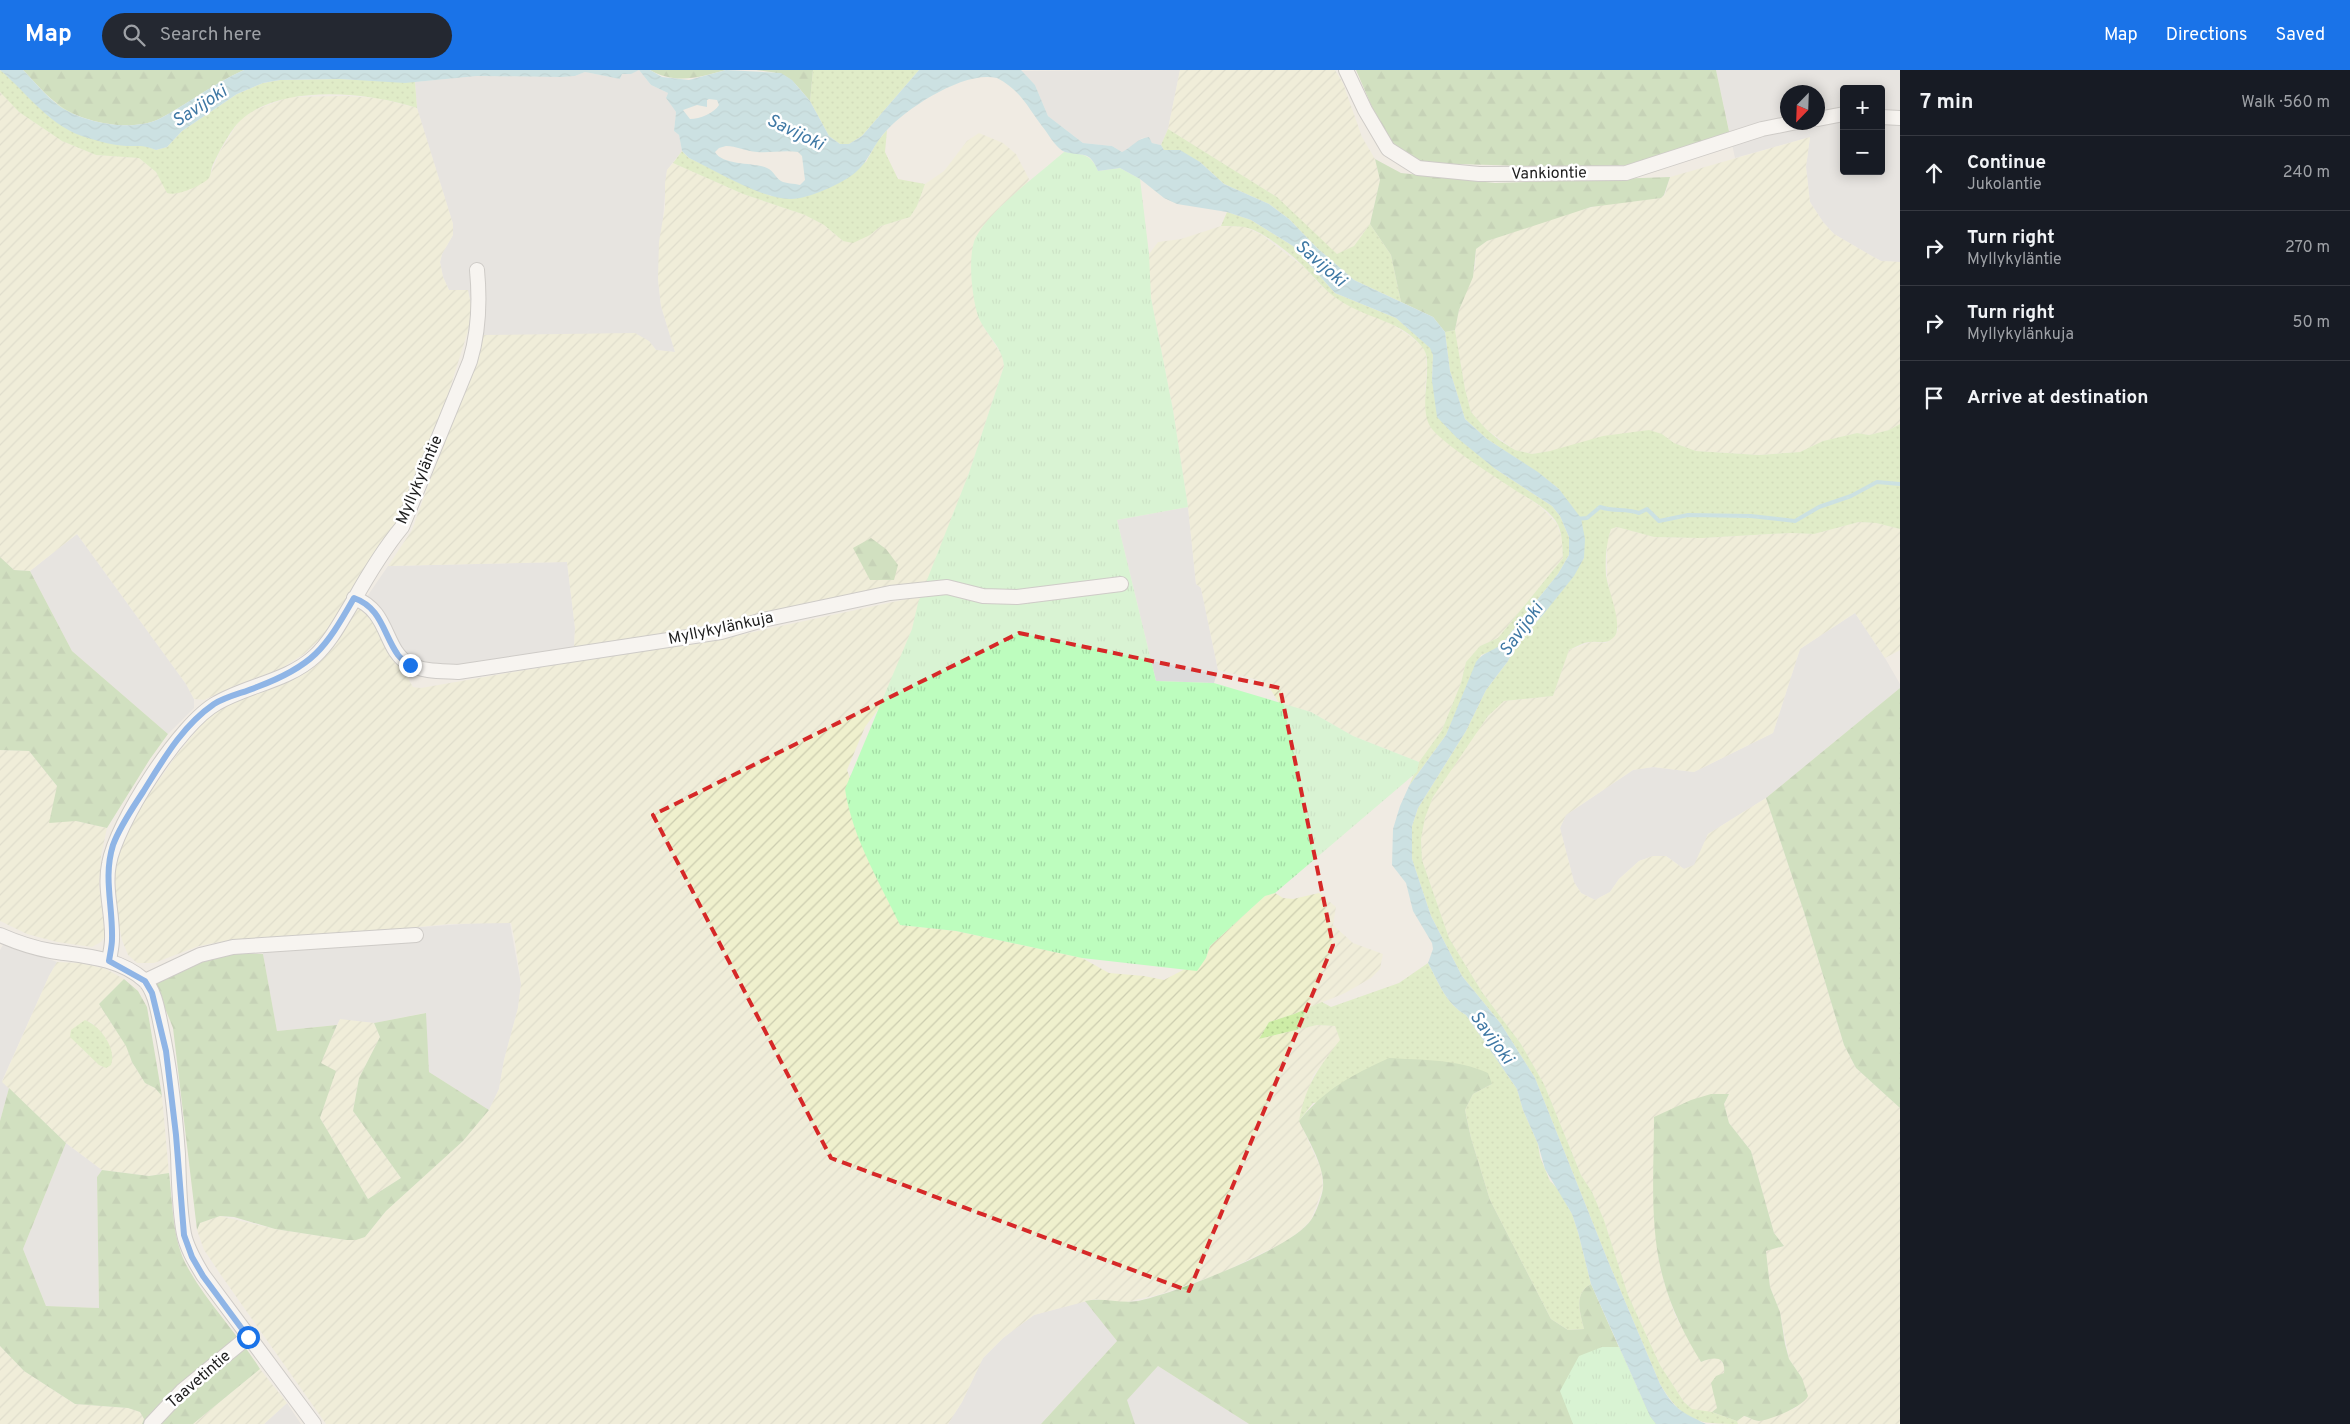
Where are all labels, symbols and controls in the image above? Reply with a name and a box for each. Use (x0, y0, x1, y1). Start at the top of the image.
search box (102, 13, 452, 58)
text: Map (25, 20, 72, 50)
icon: search (120, 21, 148, 49)
text: Search here (160, 23, 261, 47)
text: Map (2104, 24, 2138, 47)
text: Directions (2166, 24, 2248, 47)
text: Saved (2276, 24, 2325, 47)
water label: Savijoki (168, 80, 233, 133)
north arrow (1780, 85, 1825, 130)
map controls (1840, 85, 1885, 175)
button: + (1840, 85, 1885, 130)
text: 7 min (1920, 89, 1973, 116)
text: Walk · 560 m (2241, 93, 2330, 113)
water label: Savijoki (763, 109, 829, 157)
button: − (1840, 130, 1885, 175)
text: Continue (1967, 151, 2046, 175)
icon: ahead (1920, 159, 1948, 187)
street label: Vankiontie (1511, 163, 1587, 185)
text: 240 m (2283, 163, 2330, 183)
text: Jukolantie (1967, 175, 2042, 195)
text: Turn right (1967, 226, 2055, 250)
icon: right (1920, 234, 1948, 262)
water label: Savijoki (1290, 235, 1352, 294)
text: 270 m (2285, 238, 2330, 258)
text: Myllykyläntie (1967, 250, 2062, 270)
text: Turn right (1967, 301, 2055, 325)
icon: right (1920, 309, 1948, 337)
text: 50 m (2293, 313, 2330, 333)
text: Myllykylänkuja (1967, 325, 2074, 345)
icon: arrive (1920, 384, 1948, 412)
text: Arrive at destination (1967, 386, 2148, 410)
street label: Myllykyläntie (392, 433, 448, 527)
water label: Savijoki (1495, 597, 1550, 661)
street label: Myllykylänkuja (667, 608, 775, 650)
route end (399, 654, 422, 677)
water label: Savijoki (1464, 1007, 1519, 1071)
route start (237, 1326, 260, 1349)
street label: Taavetintie (163, 1347, 235, 1413)

